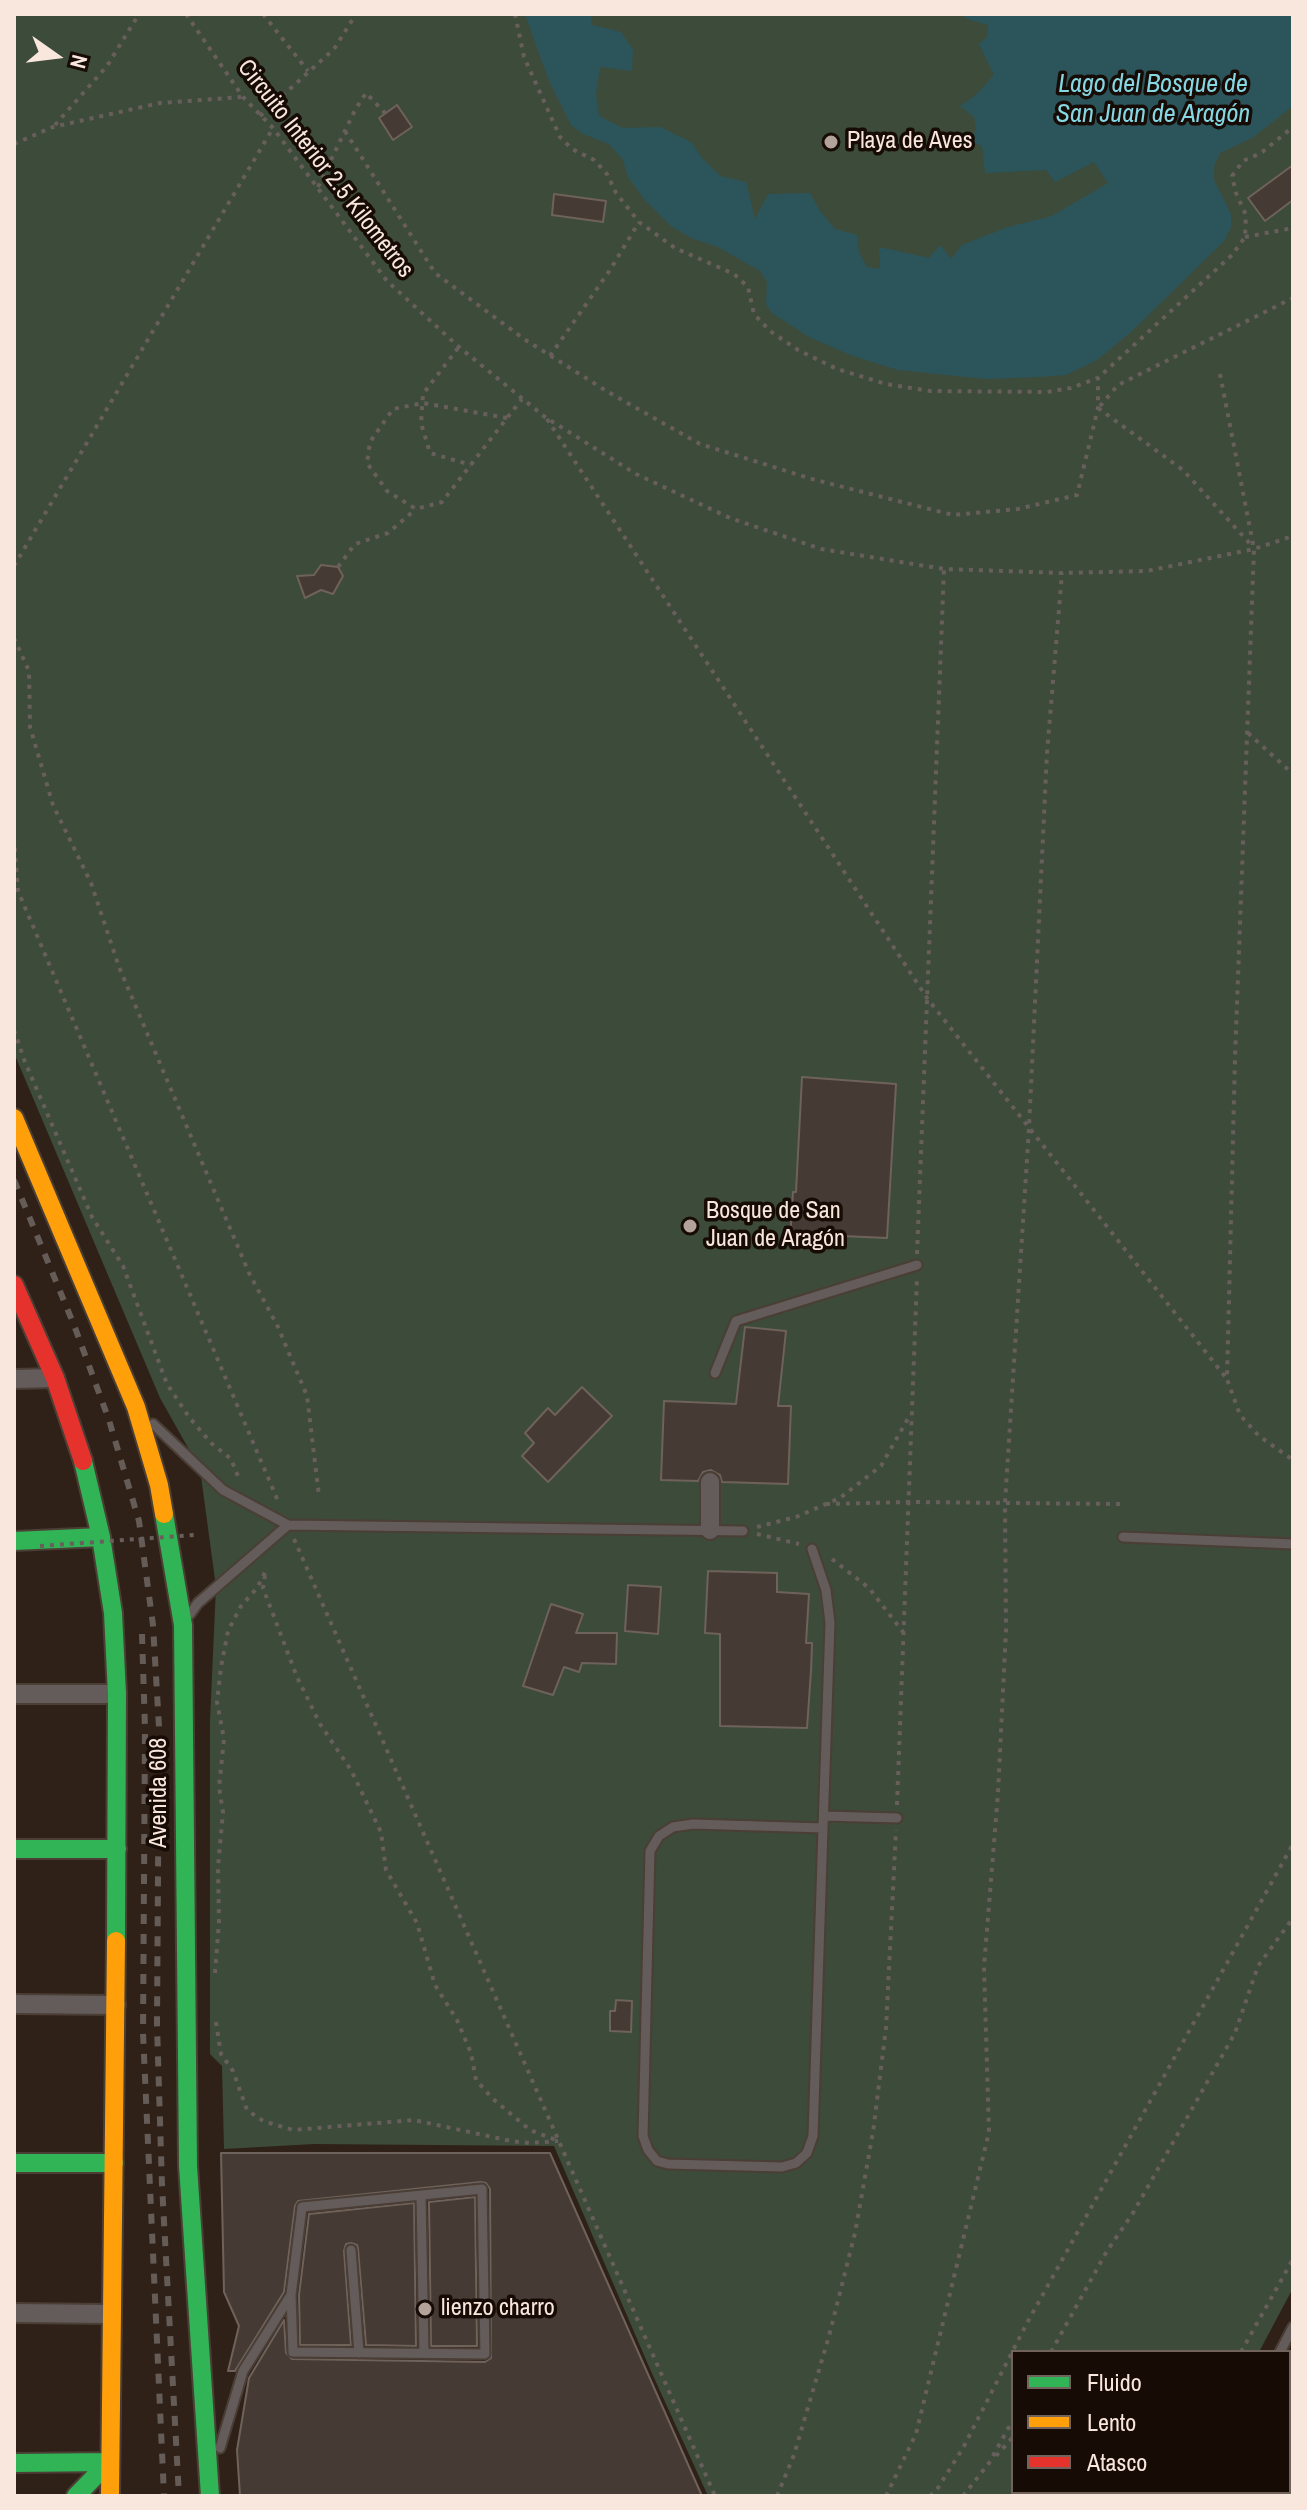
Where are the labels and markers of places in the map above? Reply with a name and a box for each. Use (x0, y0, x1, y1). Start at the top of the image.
place label: Playa de Aves (847, 128, 972, 156)
marker: Playa de Aves (822, 133, 840, 151)
place label: Bosque de San Juan de Aragón (706, 1198, 845, 1254)
marker: Bosque de San Juan de Aragón (681, 1217, 699, 1235)
place label: lienzo charro (441, 2295, 555, 2323)
marker: lienzo charro (416, 2300, 434, 2318)

